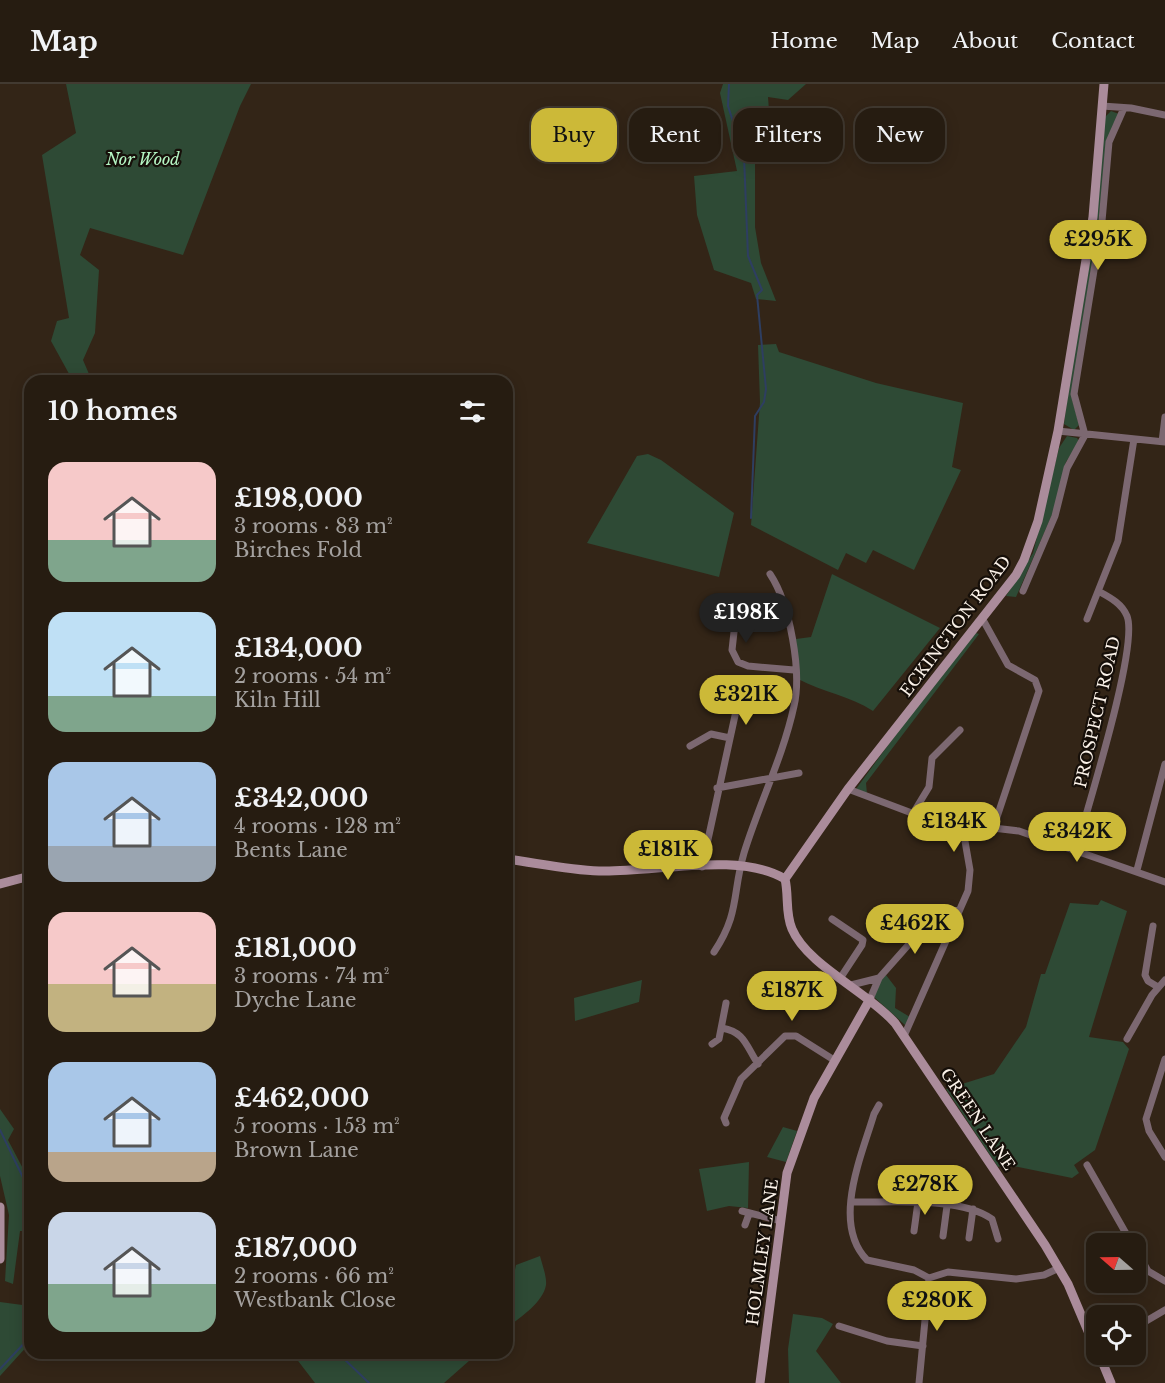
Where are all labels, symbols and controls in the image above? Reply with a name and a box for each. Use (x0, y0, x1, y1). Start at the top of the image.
text: Map (30, 24, 98, 59)
text: Home (771, 28, 838, 54)
text: Map (871, 28, 919, 54)
text: About (952, 28, 1018, 54)
text: Contact (1051, 28, 1135, 54)
chip: Buy (531, 108, 617, 162)
chip: Rent (629, 108, 721, 162)
chip: Filters (733, 108, 843, 162)
chip: New (855, 108, 945, 162)
park label: Nor Wood (105, 149, 180, 169)
pin: £295K (1056, 220, 1140, 271)
text: £295K (1064, 227, 1133, 251)
text: 10 homes (48, 395, 178, 427)
icon: filters (456, 395, 489, 428)
text: £198,000 (234, 482, 363, 514)
icon: home (96, 486, 168, 558)
text: 3 rooms · 83 m² (234, 514, 393, 538)
text: Birches Fold (234, 538, 362, 562)
street label: ECKINGTON ROAD (895, 551, 1015, 701)
pin: £198K (704, 593, 788, 644)
text: £198K (713, 600, 779, 624)
text: £134,000 (234, 632, 363, 664)
street label: PROSPECT ROAD (1070, 634, 1124, 790)
icon: home (96, 636, 168, 708)
text: 2 rooms · 54 m² (234, 664, 391, 688)
pin: £321K (704, 675, 788, 726)
text: £321K (713, 682, 779, 706)
text: Kiln Hill (234, 688, 321, 712)
text: £342,000 (234, 782, 368, 814)
icon: home (96, 786, 168, 858)
pin: £134K (912, 802, 996, 853)
text: £134K (921, 809, 987, 833)
pin: £342K (1035, 812, 1119, 863)
text: 4 rooms · 128 m² (234, 814, 401, 838)
text: £342K (1042, 819, 1112, 843)
pin: £181K (626, 830, 710, 881)
text: £181K (638, 837, 698, 861)
text: Bents Lane (234, 838, 348, 862)
pin: £462K (873, 904, 957, 955)
text: £462K (880, 911, 950, 935)
text: £181,000 (234, 932, 357, 964)
icon: home (96, 936, 168, 1008)
text: 3 rooms · 74 m² (234, 964, 390, 988)
pin: £187K (750, 971, 834, 1022)
text: £187K (761, 978, 823, 1002)
text: Dyche Lane (234, 988, 357, 1012)
street label: GREEN LANE (936, 1064, 1020, 1174)
text: £462,000 (234, 1082, 369, 1114)
icon: home (96, 1086, 168, 1158)
text: 5 rooms · 153 m² (234, 1114, 400, 1138)
text: Brown Lane (234, 1138, 359, 1162)
pin: £278K (883, 1165, 967, 1216)
text: £278K (892, 1172, 958, 1196)
street label: HOLMLEY LANE (742, 1178, 782, 1326)
text: £187,000 (234, 1232, 357, 1264)
north arrow (1086, 1233, 1146, 1293)
map controls (1086, 1233, 1146, 1365)
icon: home (96, 1236, 168, 1308)
text: 2 rooms · 66 m² (234, 1264, 394, 1288)
pin: £280K (895, 1281, 979, 1332)
text: Westbank Close (234, 1288, 396, 1312)
text: £280K (901, 1288, 973, 1312)
button: locate (1086, 1305, 1146, 1365)

